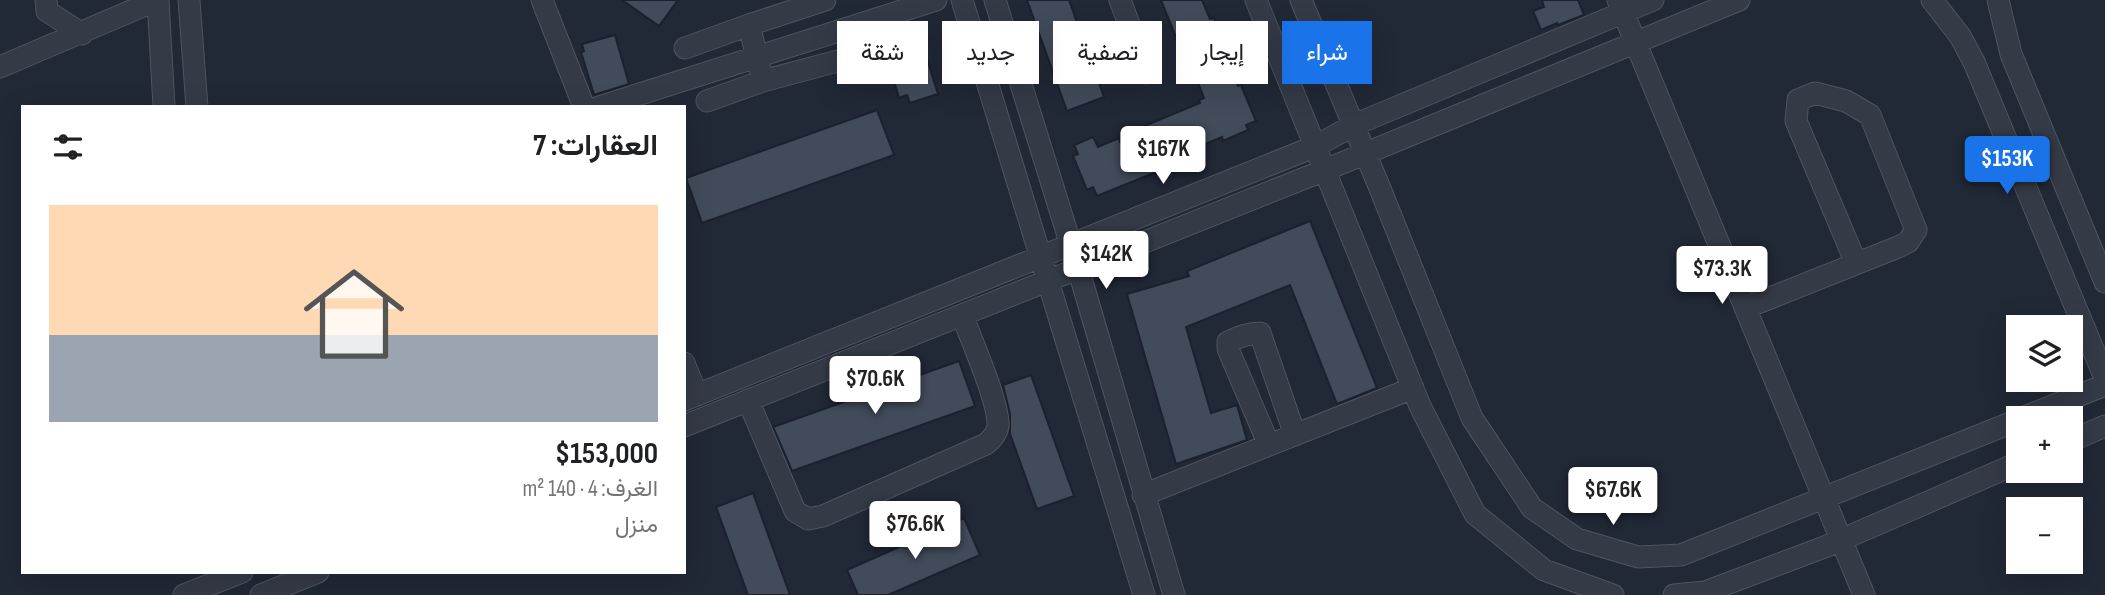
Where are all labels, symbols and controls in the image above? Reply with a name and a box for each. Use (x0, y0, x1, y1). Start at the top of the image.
chip: شقة (837, 21, 928, 84)
chip: جديد (942, 21, 1039, 84)
chip: تصفية (1053, 21, 1162, 84)
chip: إيجار (1176, 21, 1268, 84)
chip: شراء (1282, 21, 1372, 84)
pin: $167K (1114, 127, 1212, 186)
icon: filters (49, 128, 87, 166)
text: العقارات: 7 (533, 128, 658, 164)
text: $167K (1136, 135, 1190, 163)
pin: $153K (1958, 136, 2056, 196)
text: $153K (1981, 145, 2033, 173)
pin: $142K (1057, 232, 1155, 291)
text: $142K (1079, 240, 1133, 268)
pin: $73.3K (1665, 246, 1779, 306)
icon: home (291, 251, 417, 377)
text: $73.3K (1693, 255, 1751, 283)
map controls (2006, 315, 2083, 574)
button: layers (2006, 315, 2083, 392)
pin: $70.6K (818, 356, 932, 416)
text: $70.6K (845, 365, 905, 393)
button: + (2006, 406, 2083, 483)
text: $153,000 (555, 436, 658, 472)
pin: $67.6K (1556, 468, 1670, 527)
text: الغرف: 4 · 140 m² (523, 475, 658, 503)
text: $67.6K (1584, 476, 1642, 504)
button: − (2006, 497, 2083, 574)
pin: $76.6K (858, 502, 972, 561)
text: $76.6K (885, 510, 945, 538)
text: منزل (615, 511, 658, 539)

